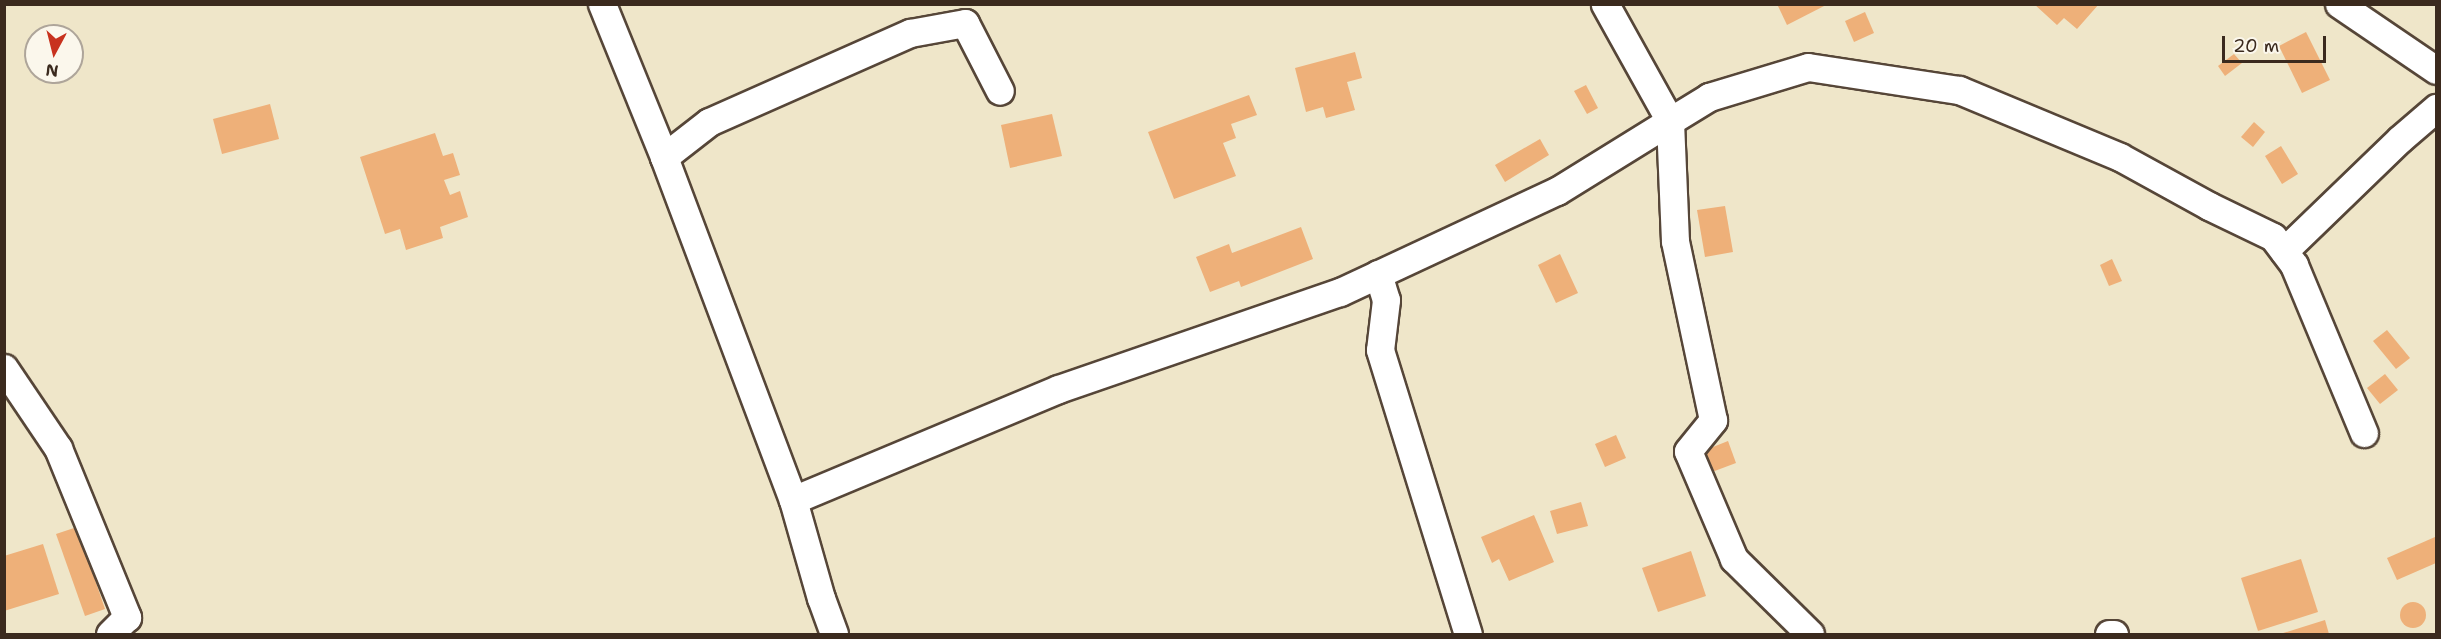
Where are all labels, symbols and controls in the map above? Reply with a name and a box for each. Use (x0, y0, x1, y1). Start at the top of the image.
north arrow (24, 24, 84, 84)
scale bar (2225, 24, 2328, 62)
text: 20 m (2233, 34, 2279, 58)
text: N (44, 59, 60, 82)

